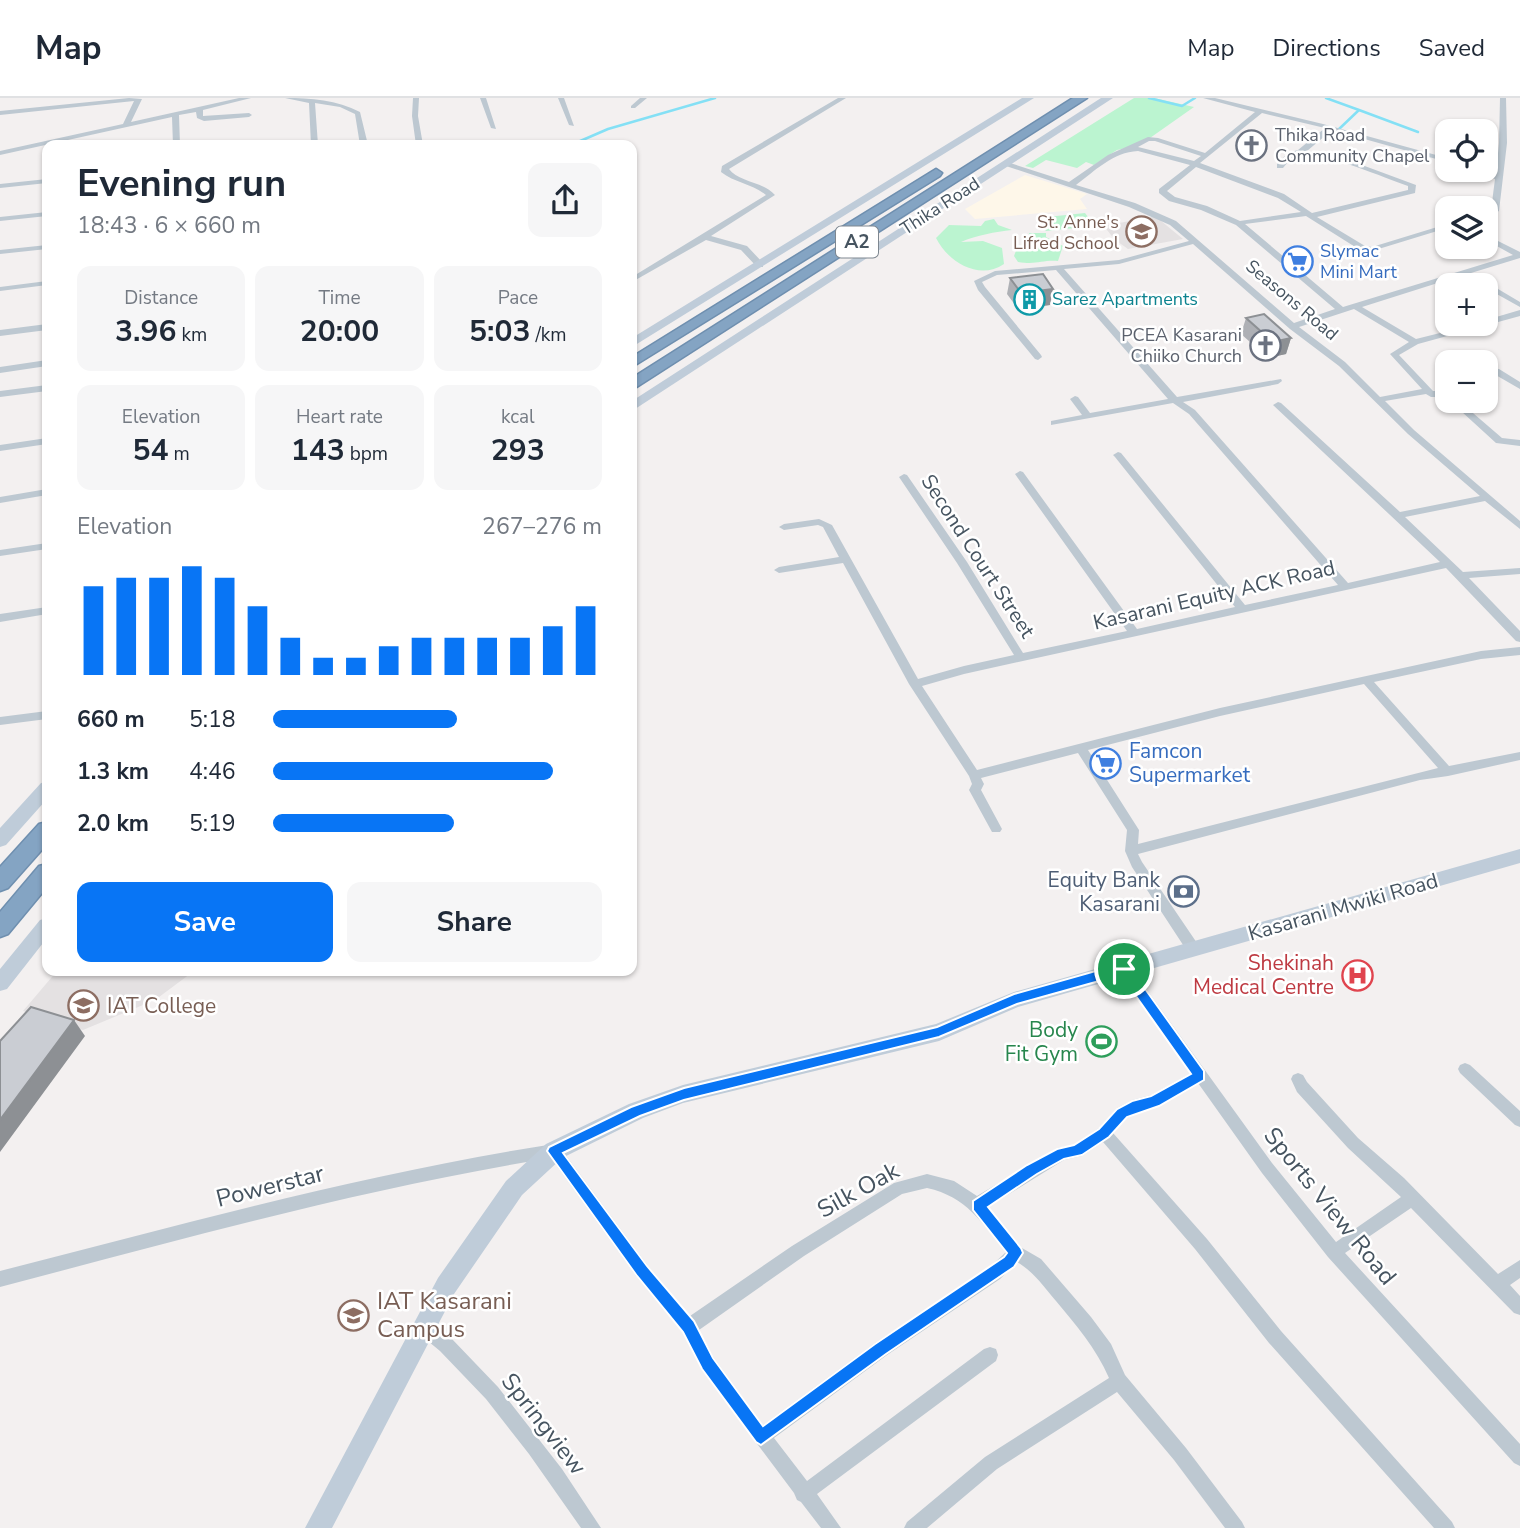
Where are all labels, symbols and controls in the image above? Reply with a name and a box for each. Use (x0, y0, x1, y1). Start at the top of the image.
text: Map (35, 26, 102, 71)
text: Map (1187, 32, 1234, 64)
text: Directions (1272, 32, 1381, 64)
text: Saved (1419, 32, 1485, 64)
map controls (1435, 119, 1498, 413)
button: locate (1435, 119, 1498, 182)
place label: Thika Road Community Chapel (1275, 123, 1430, 168)
church icon: Thika Road Community Chapel (1235, 128, 1269, 162)
text: Evening run (77, 158, 286, 209)
button: share (528, 163, 602, 237)
street label: Thika Road (896, 171, 984, 241)
button: layers (1435, 196, 1498, 259)
text: 18:43 · 6 × 660 m (77, 210, 261, 241)
place label: St. Anne's Lifred School (1013, 210, 1120, 255)
school or university icon: St. Anne's Lifred School (1125, 215, 1159, 249)
road number: A2 (836, 226, 878, 258)
place label: Slymac Mini Mart (1320, 239, 1397, 284)
supermarket icon: Slymac Mini Mart (1280, 244, 1314, 278)
street label: Seasons Road (1241, 254, 1343, 346)
button: + (1435, 273, 1498, 336)
building icon: Sarez Apartments (1012, 282, 1046, 316)
text: Distance (124, 285, 198, 311)
text: Time (318, 285, 361, 311)
text: Pace (498, 285, 538, 311)
place label: Sarez Apartments (1052, 287, 1198, 311)
text: 3.96 (115, 311, 177, 352)
text: 20:00 (300, 311, 379, 352)
text: 5:03 (469, 311, 531, 352)
text: km (177, 322, 207, 348)
text: /km (531, 322, 567, 348)
place label: PCEA Kasarani Chiiko Church (1121, 323, 1242, 368)
church icon: PCEA Kasarani Chiiko Church (1248, 328, 1282, 362)
button: − (1435, 350, 1498, 413)
text: Elevation (122, 404, 201, 430)
text: Heart rate (296, 404, 383, 430)
text: kcal (501, 404, 535, 430)
text: 54 (133, 430, 169, 471)
text: 143 (291, 430, 345, 471)
text: 293 (491, 430, 545, 471)
text: m (169, 441, 190, 467)
text: bpm (345, 441, 388, 467)
street label: Second Court Street (915, 469, 1042, 644)
text: Elevation (77, 511, 172, 542)
text: 267–276 m (482, 511, 602, 542)
street label: Kasarani Equity ACK Road (1090, 554, 1338, 636)
text: 660 m (77, 704, 145, 735)
text: 5:18 (189, 704, 236, 735)
place label: Famcon Supermarket (1129, 737, 1251, 789)
supermarket icon: Famcon Supermarket (1089, 746, 1123, 780)
text: 1.3 km (77, 756, 149, 787)
text: 4:46 (189, 756, 236, 787)
text: 2.0 km (77, 808, 149, 839)
text: 5:19 (189, 808, 236, 839)
place label: Equity Bank Kasarani (1048, 866, 1160, 918)
street label: Kasarani Mwiki Road (1245, 866, 1441, 948)
bank icon: Equity Bank Kasarani (1166, 875, 1200, 909)
button: Save (77, 882, 333, 962)
button: Share (347, 882, 602, 962)
pin (1094, 939, 1154, 999)
place label: Shekinah Medical Centre (1193, 949, 1334, 1001)
icon: arrive (1105, 950, 1143, 988)
hospital icon: Shekinah Medical Centre (1340, 958, 1374, 992)
school or university icon: IAT College (67, 989, 101, 1023)
place label: IAT College (107, 992, 216, 1020)
place label: Body Fit Gym (1005, 1016, 1078, 1068)
sports icon: Body Fit Gym (1084, 1025, 1118, 1059)
street label: Sports View Road (1256, 1120, 1404, 1292)
street label: Silk Oak (811, 1154, 905, 1226)
street label: Powerstar (213, 1157, 328, 1215)
place label: IAT Kasarani Campus (377, 1285, 512, 1345)
school or university icon: IAT Kasarani Campus (337, 1298, 371, 1332)
street label: Springview (494, 1366, 594, 1482)

